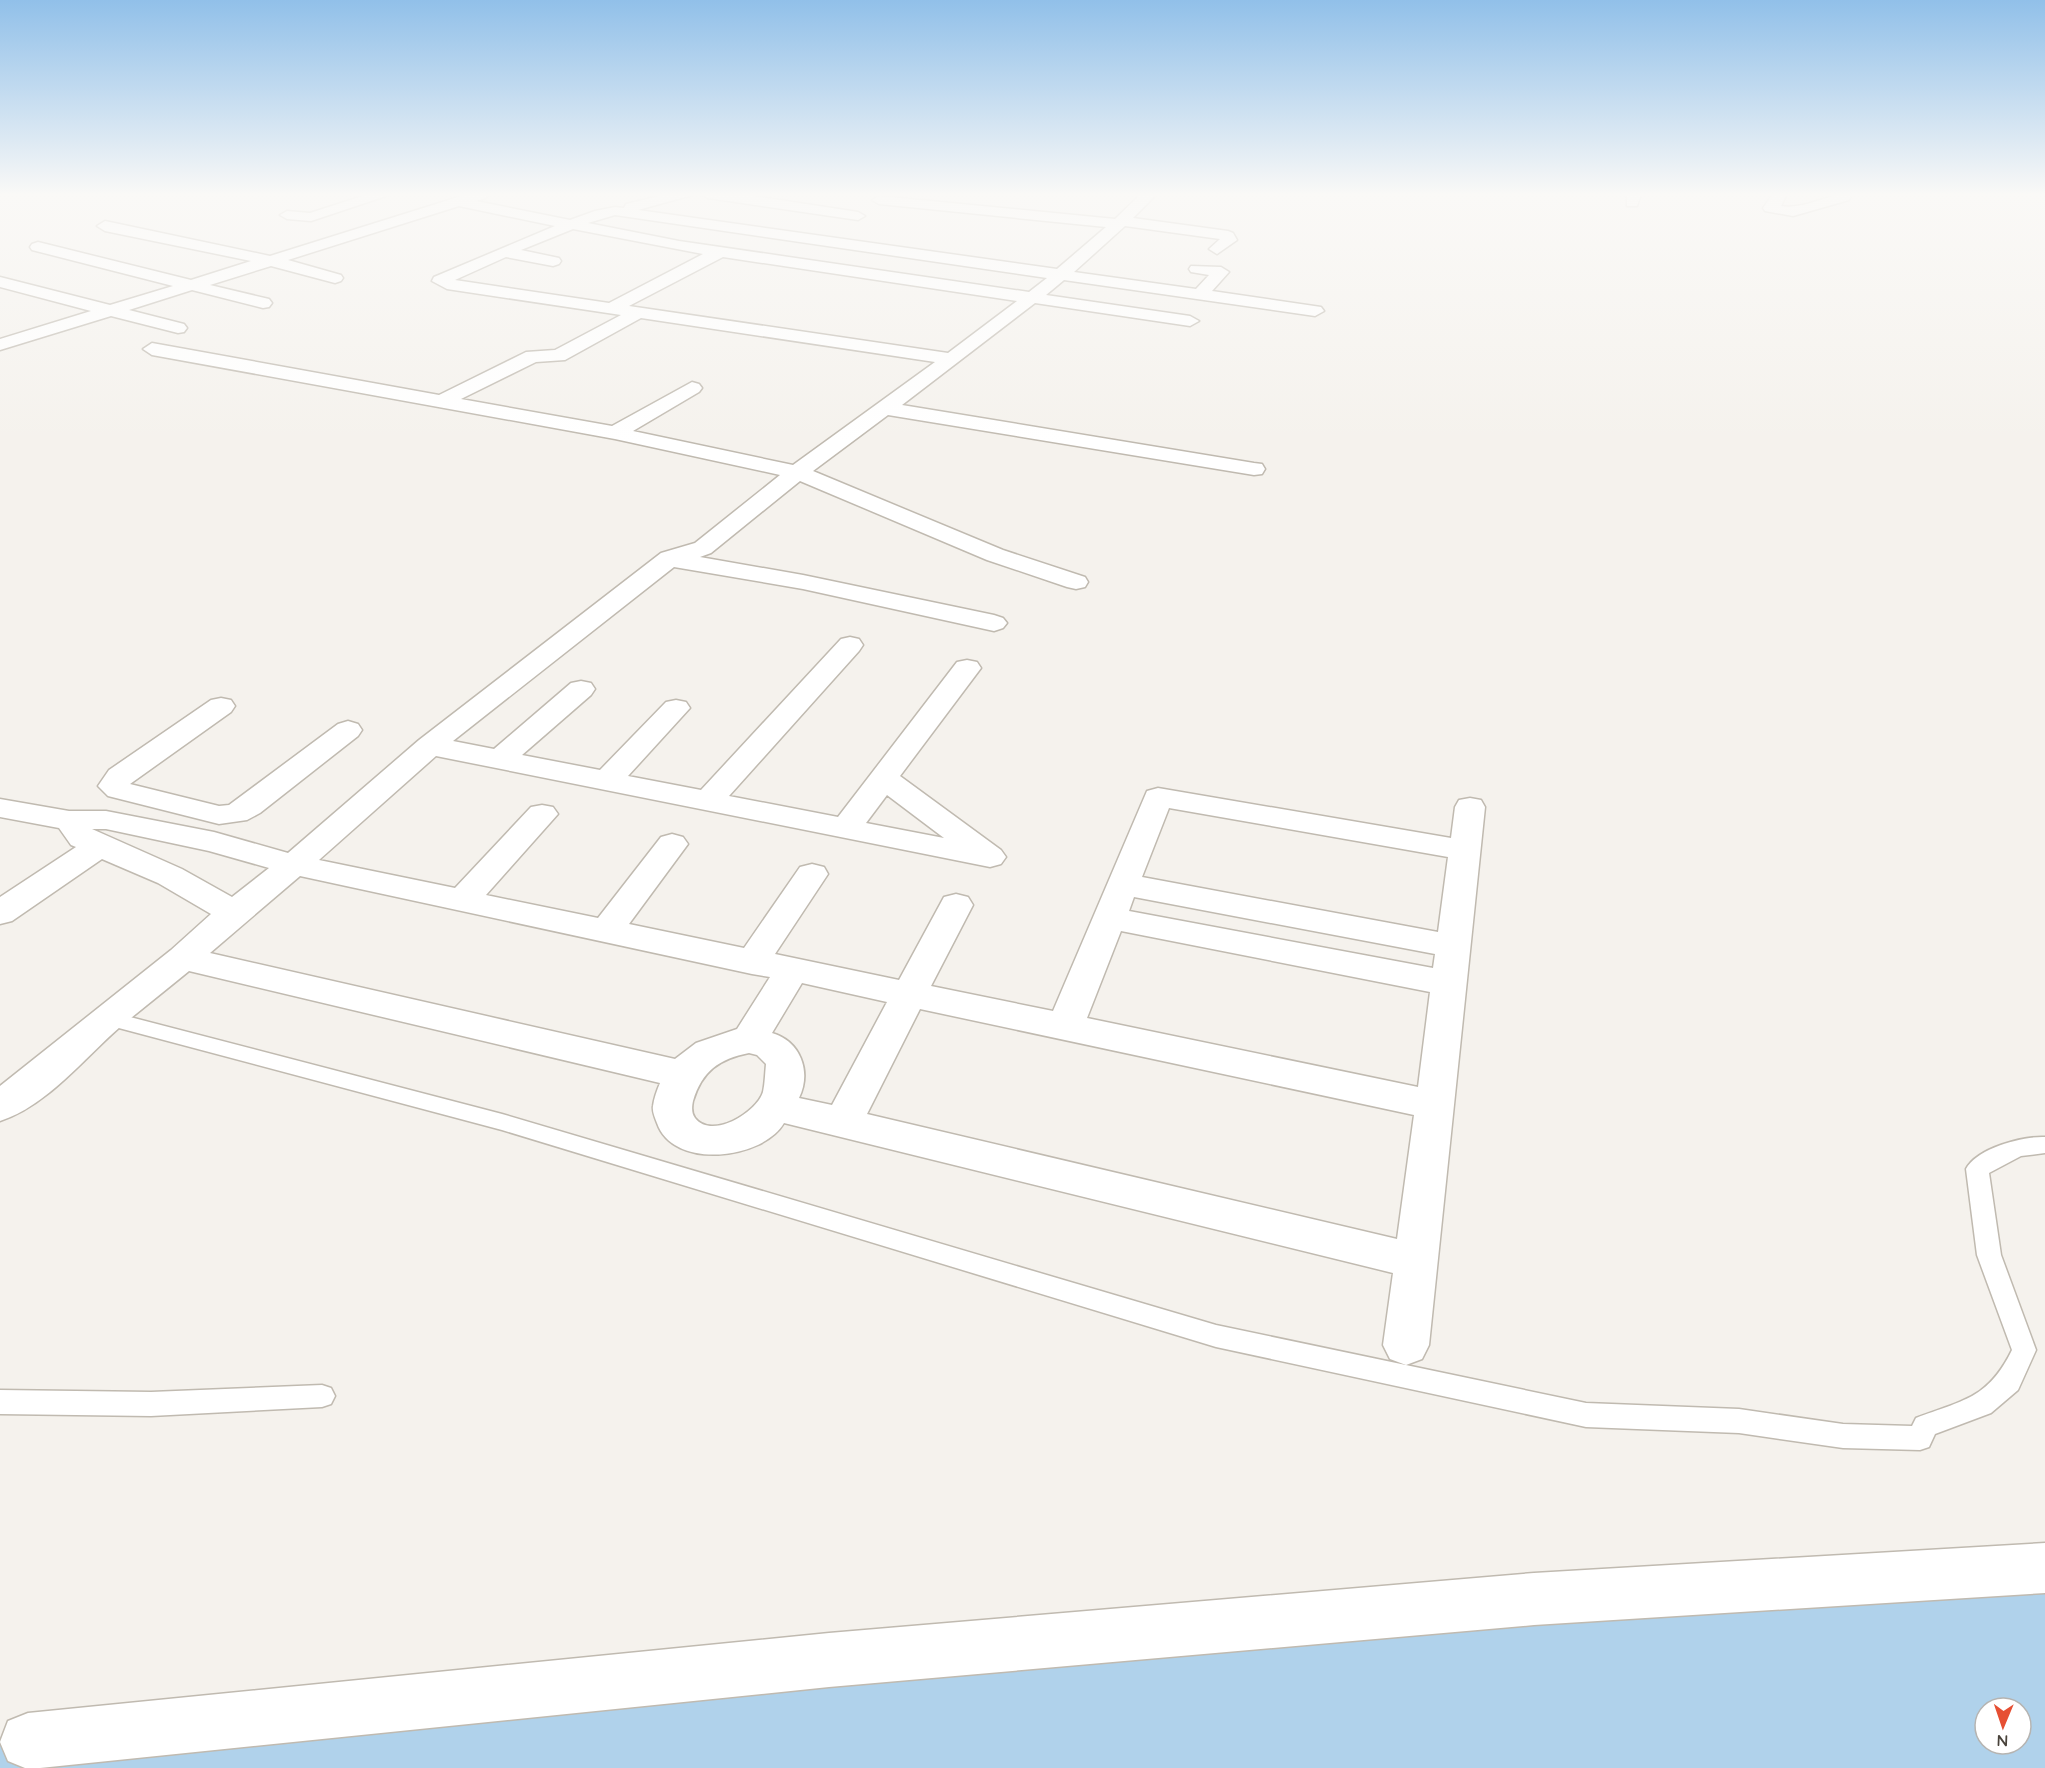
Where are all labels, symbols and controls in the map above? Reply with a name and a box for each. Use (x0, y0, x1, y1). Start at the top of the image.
north arrow (1973, 1696, 2033, 1756)
text: N (1996, 1731, 2009, 1751)

